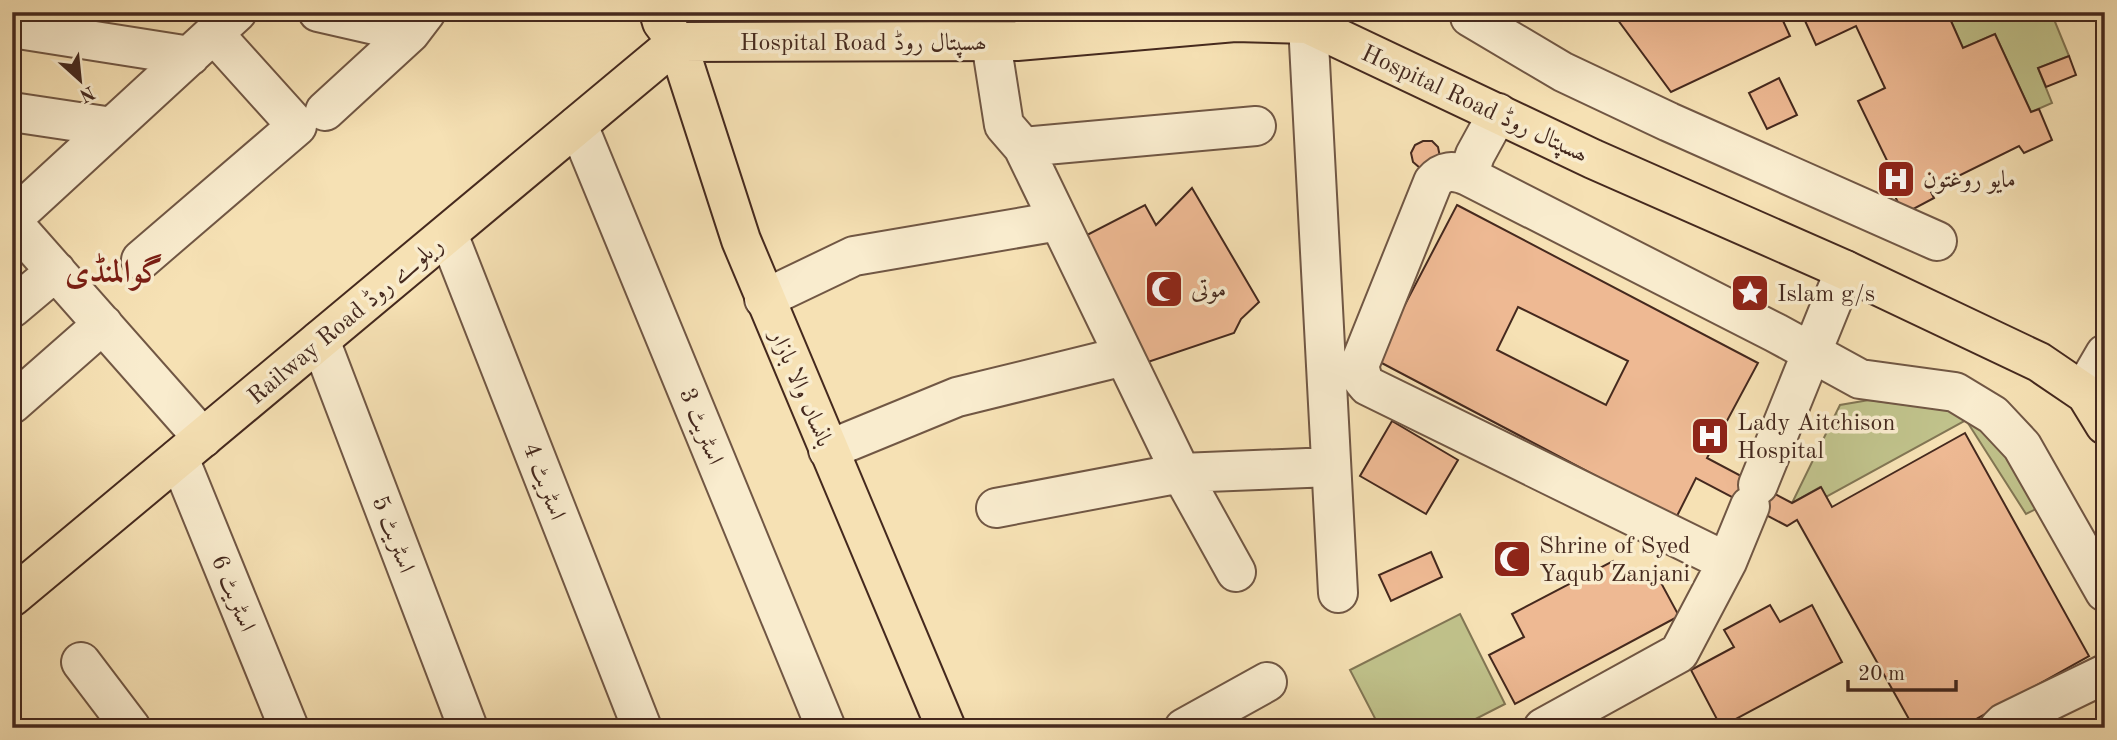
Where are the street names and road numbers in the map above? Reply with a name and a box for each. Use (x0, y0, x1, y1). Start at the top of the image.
street label: Hospital Road ھسپتال روڈ (740, 29, 986, 59)
street label: Hospital Road ھسپتال روڈ (1356, 39, 1592, 171)
street label: Railway Road ریلوے روڈ (242, 231, 449, 411)
street label: بانساں والا بازار (764, 325, 836, 451)
street label: اسٹریٹ 3 (673, 385, 726, 469)
street label: اسٹریٹ 4 (517, 440, 569, 524)
street label: اسٹریٹ 5 (366, 493, 418, 577)
street label: اسٹریٹ 6 (205, 552, 258, 636)

